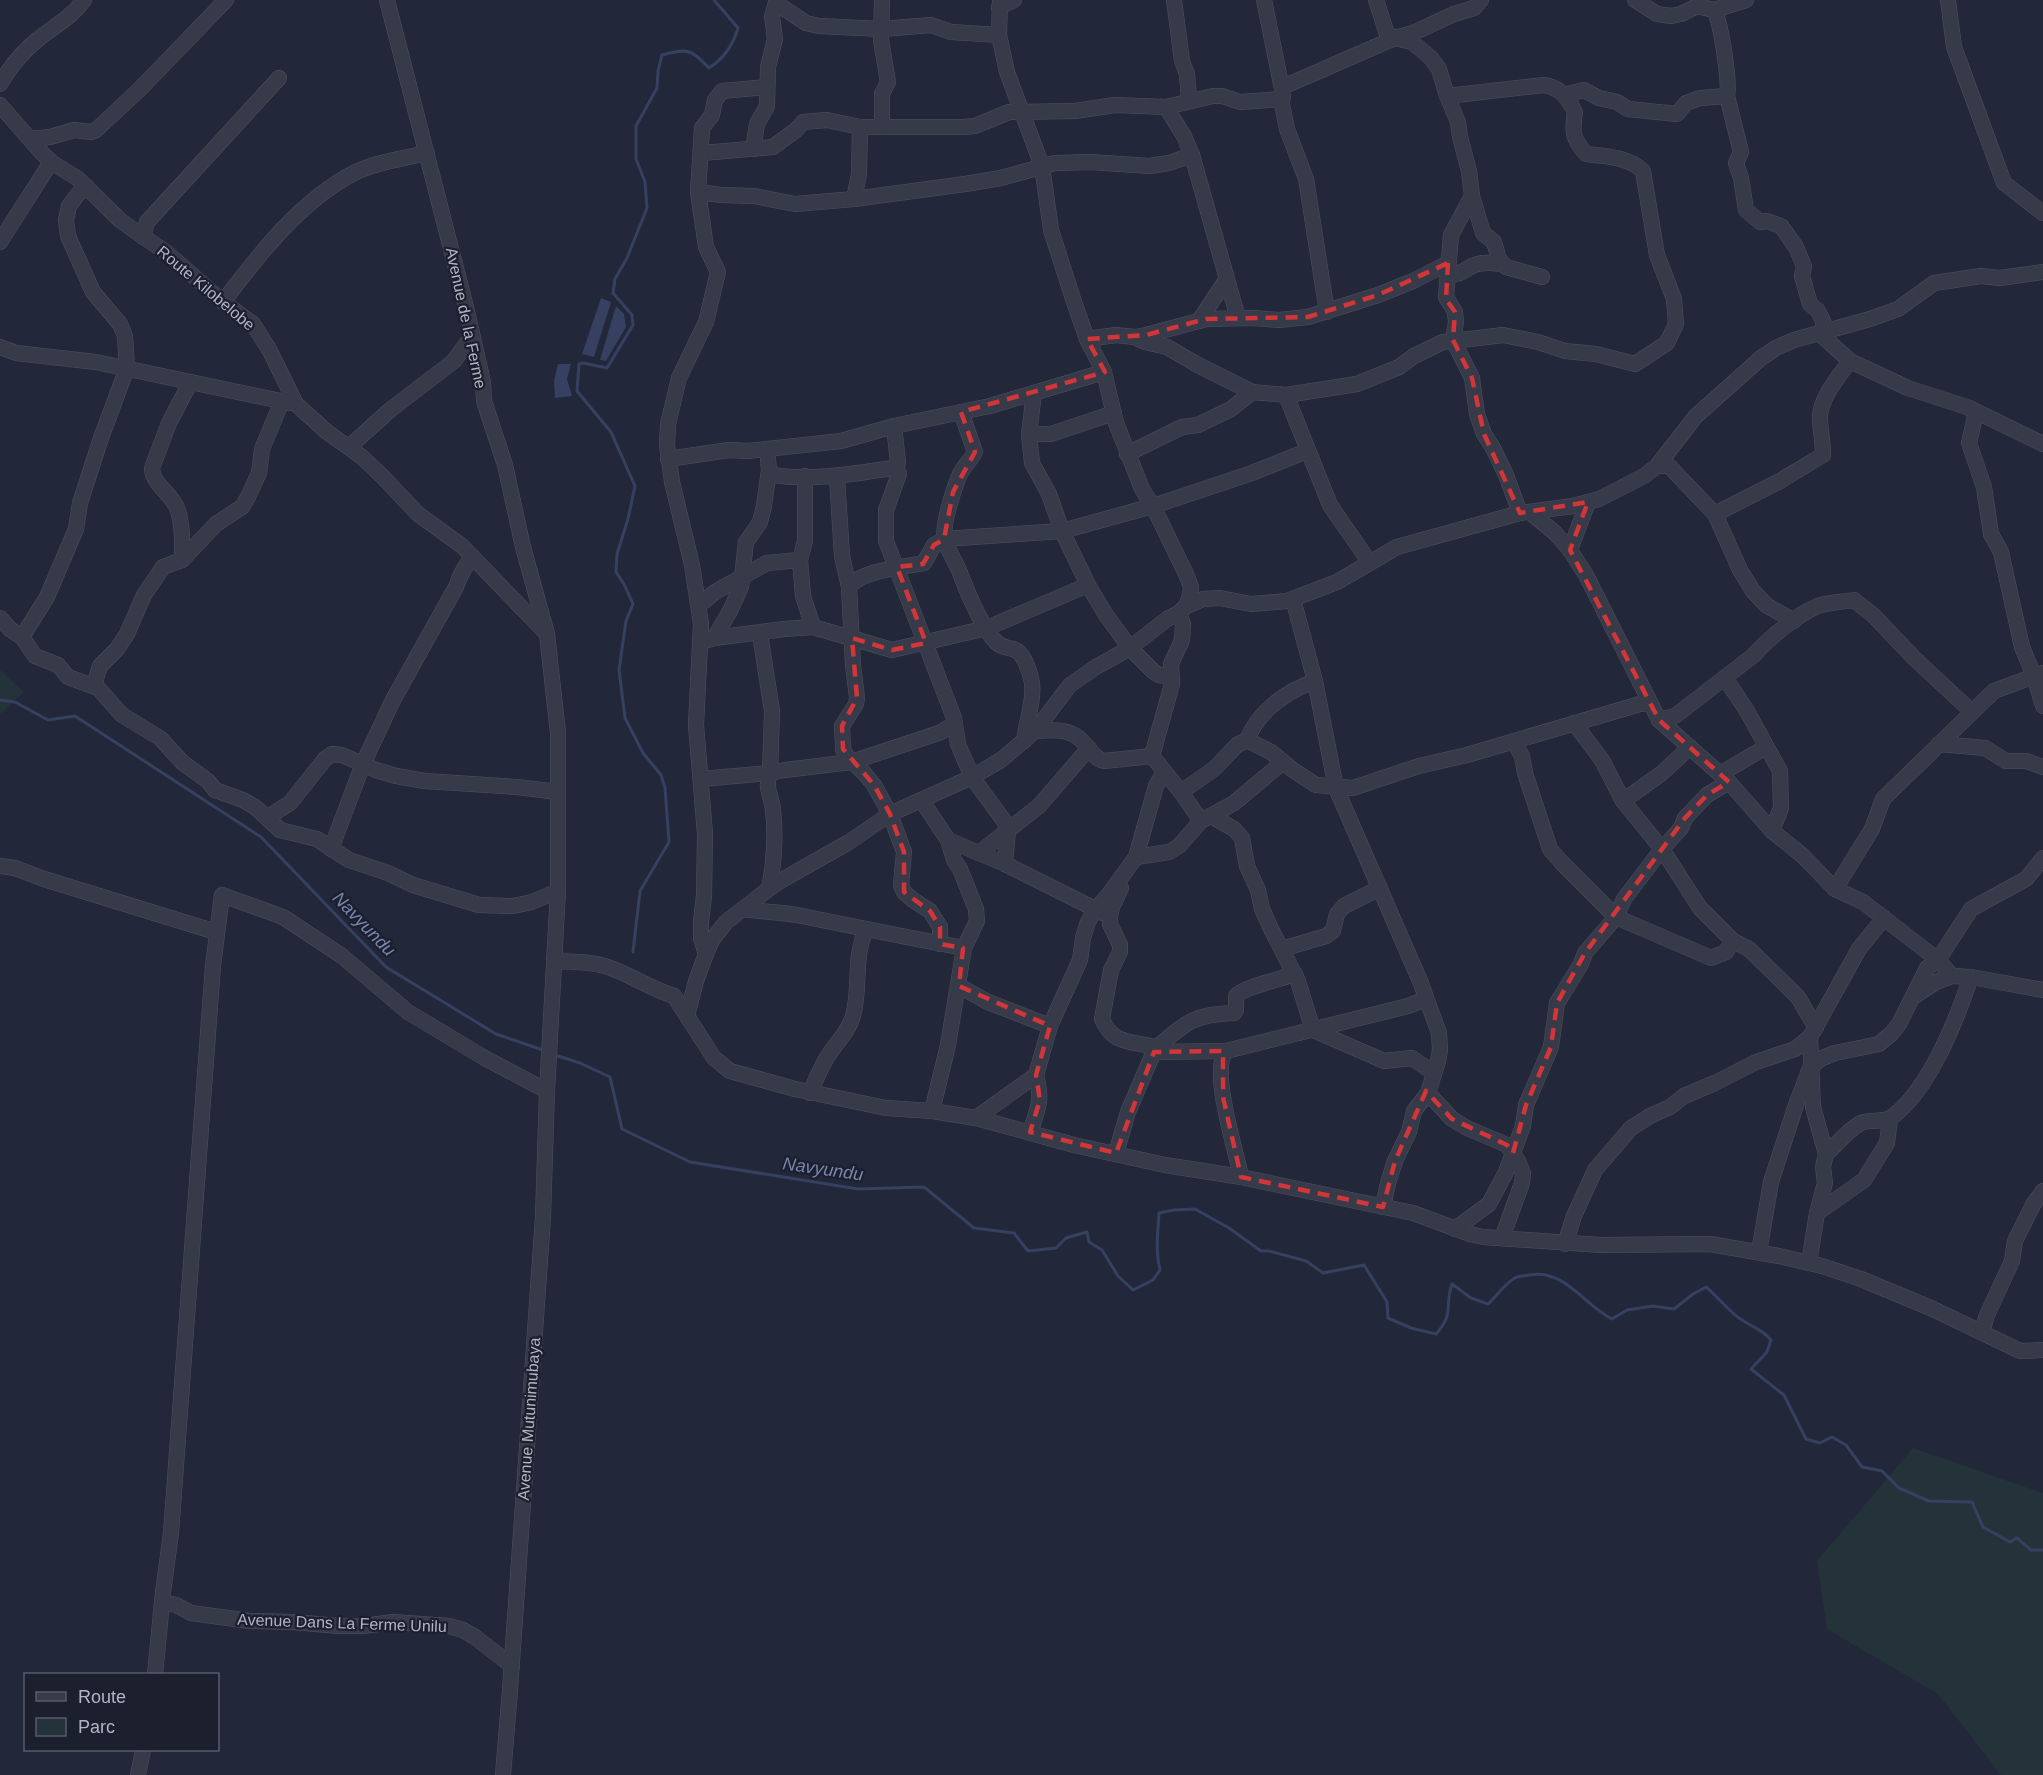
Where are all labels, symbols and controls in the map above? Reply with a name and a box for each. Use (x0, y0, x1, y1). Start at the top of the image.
street label: Route Kilobelobe (154, 242, 258, 334)
street label: Avenue de la Ferme (443, 246, 489, 390)
water label: Navyundu (329, 888, 399, 960)
water label: Navyundu (781, 1153, 865, 1185)
street label: Avenue Mutunimubaya (515, 1337, 543, 1501)
street label: Avenue Dans La Ferme Unilu (237, 1611, 447, 1635)
legend (24, 1673, 219, 1751)
text: Route (78, 1687, 126, 1707)
text: Parc (78, 1717, 115, 1737)

